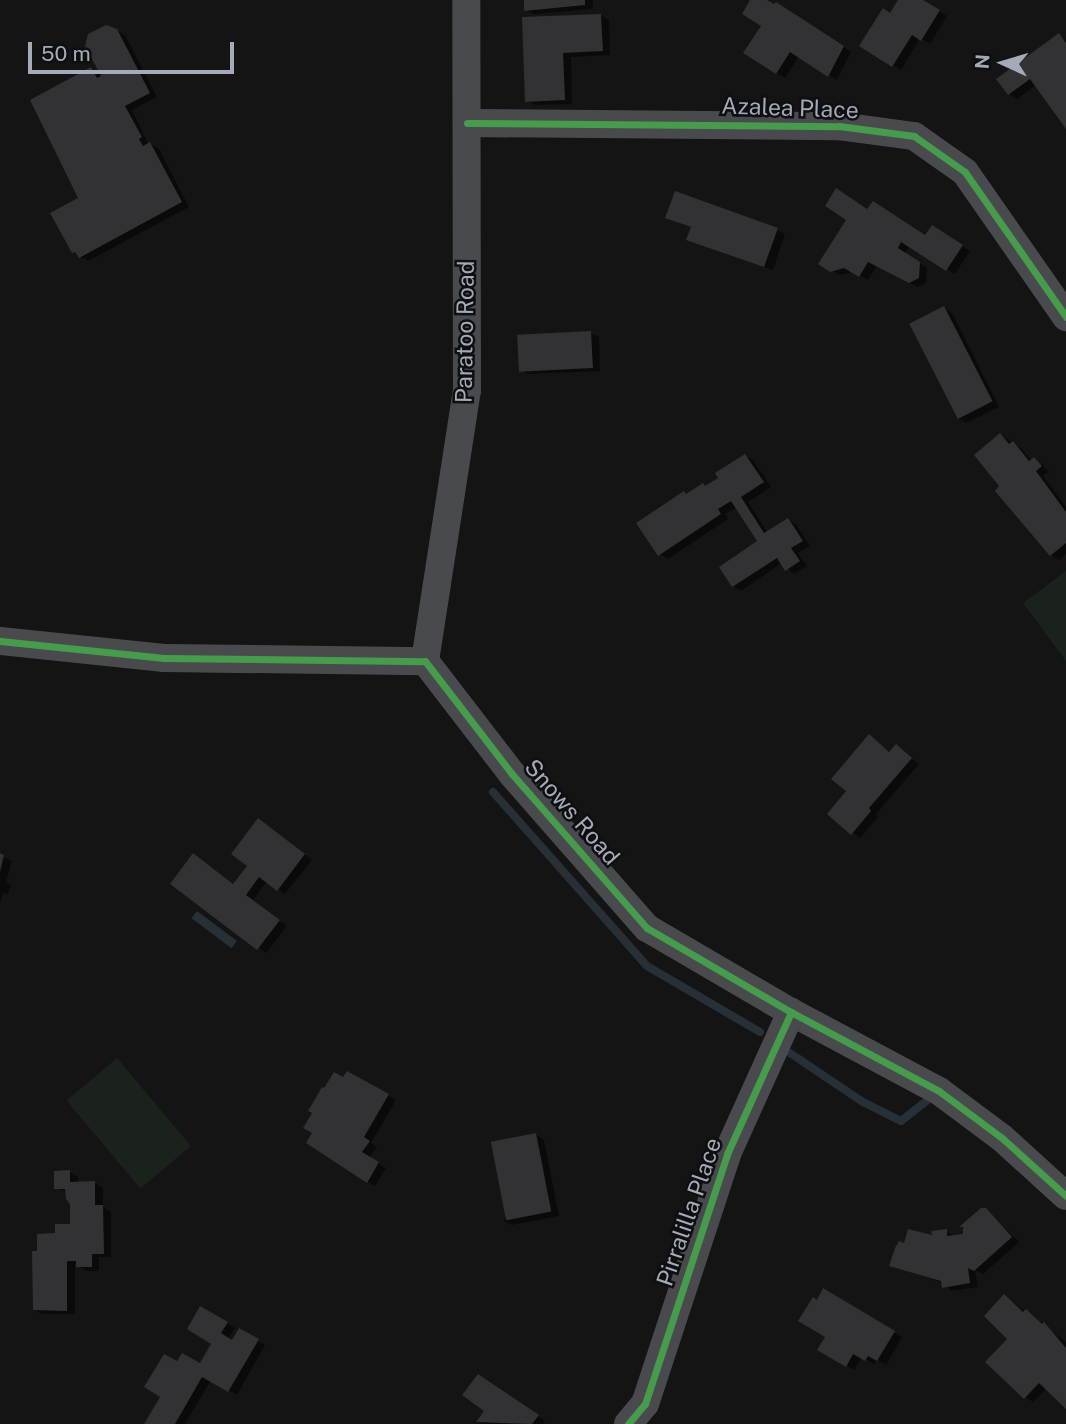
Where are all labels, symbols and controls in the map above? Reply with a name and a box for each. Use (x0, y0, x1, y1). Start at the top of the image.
scale bar (32, 28, 238, 72)
north arrow (968, 28, 1038, 98)
text: 50 m (41, 41, 91, 66)
text: N (971, 53, 994, 70)
street label: Azalea Place (721, 92, 859, 124)
street label: Paratoo Road (450, 260, 480, 404)
street label: Snows Road (519, 754, 625, 870)
street label: Pirralilla Place (651, 1134, 727, 1290)

